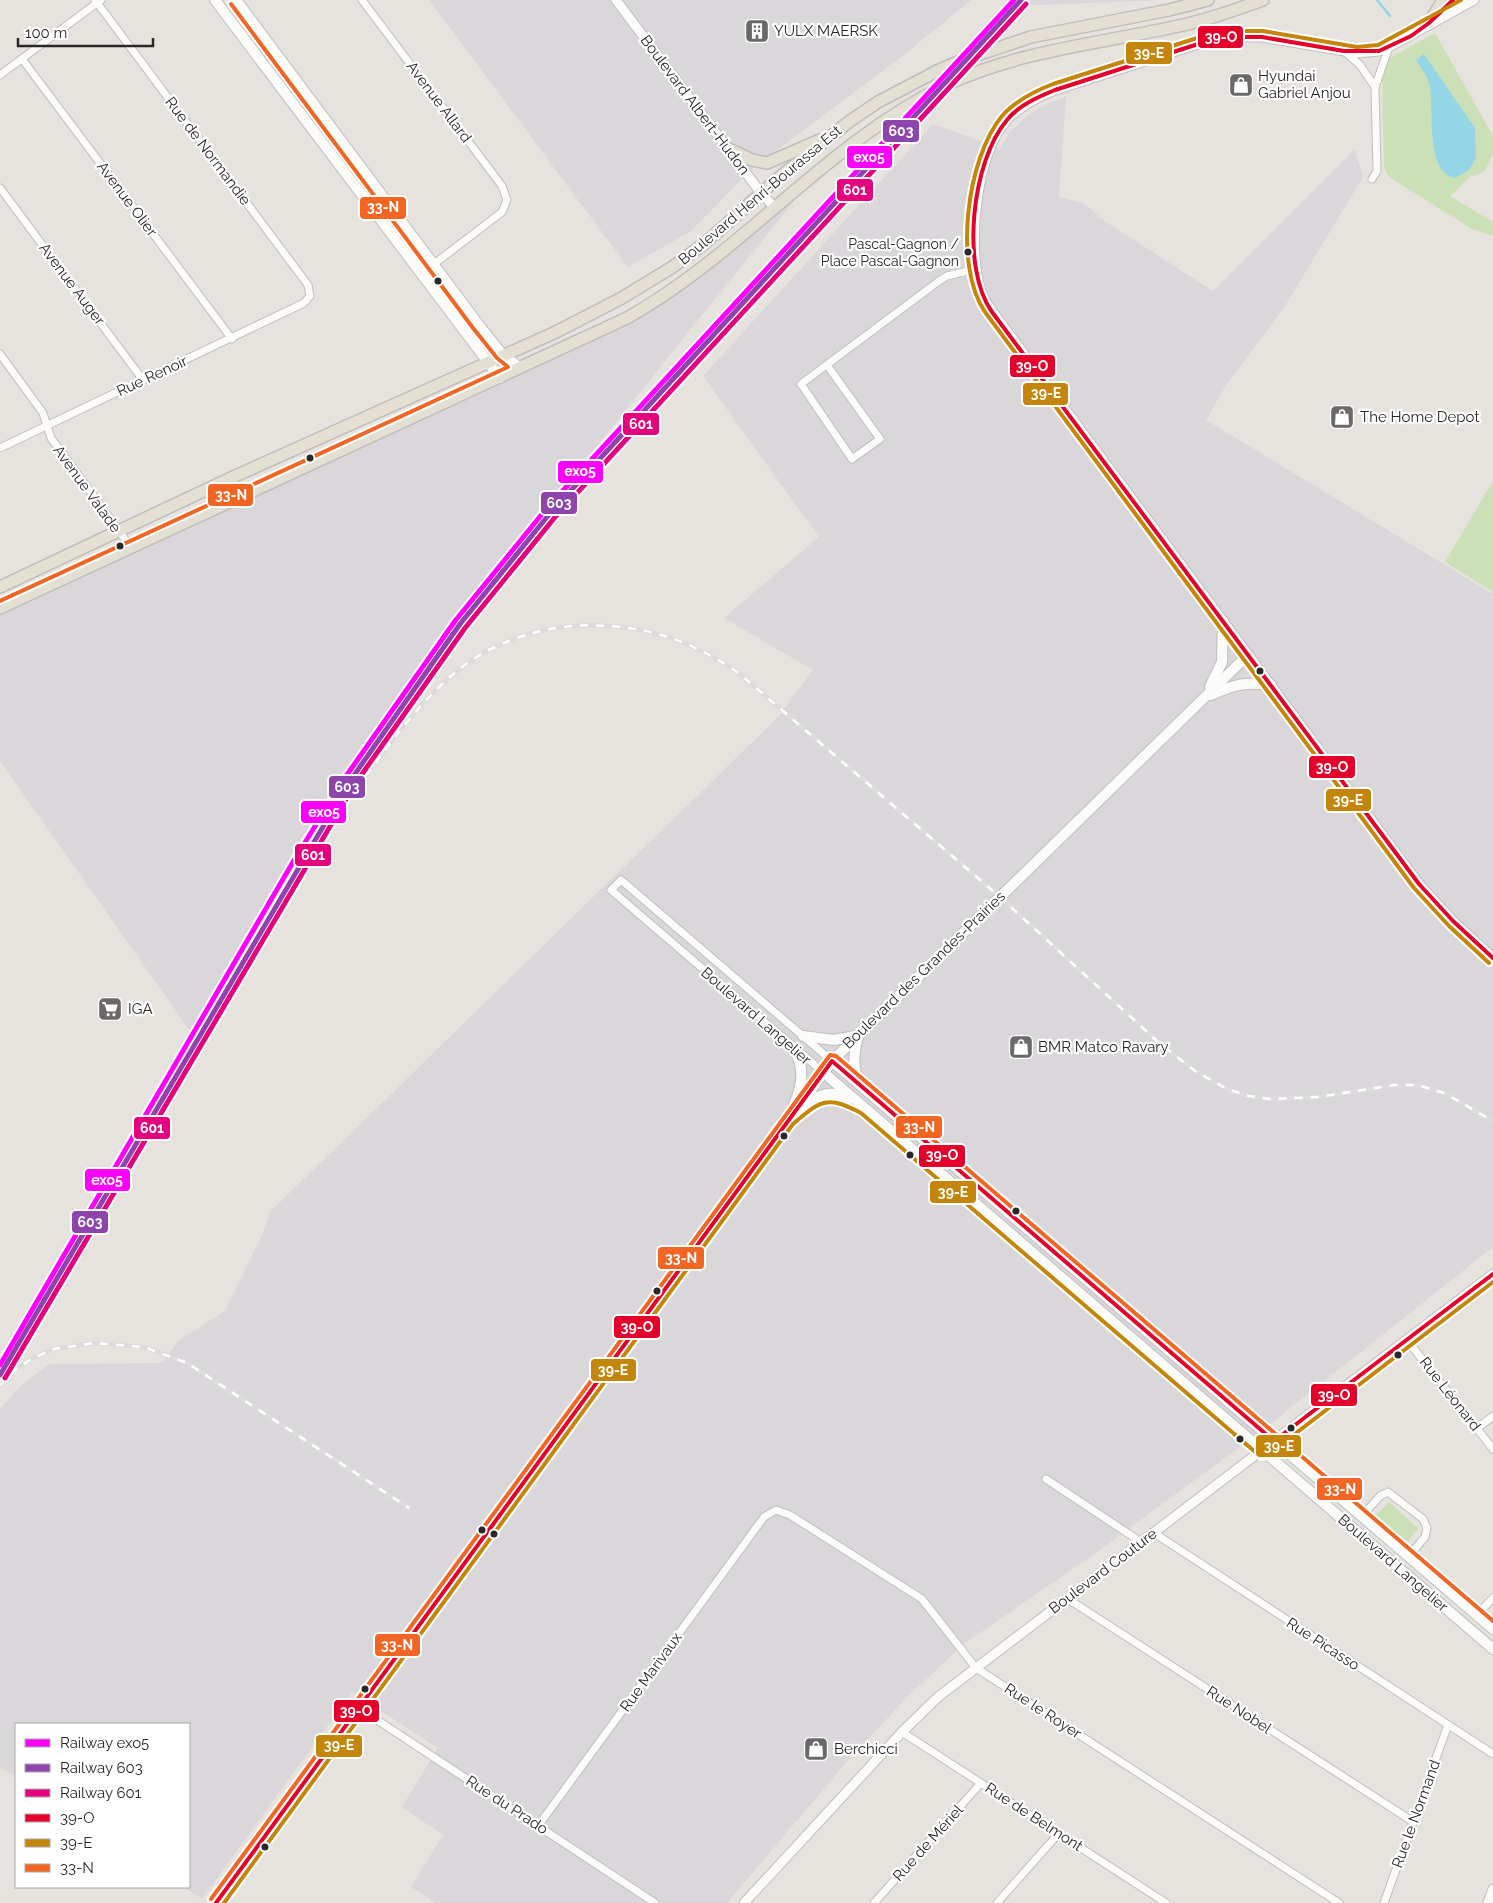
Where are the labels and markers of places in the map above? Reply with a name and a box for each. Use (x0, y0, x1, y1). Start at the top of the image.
building icon: YULX MAERSK (744, 18, 770, 44)
place label: YULX MAERSK (774, 22, 878, 40)
place label: Hyundai Gabriel Anjou (1258, 67, 1351, 102)
shop icon: Hyundai Gabriel Anjou (1228, 72, 1254, 98)
place label: Pascal-Gagnon / Place Pascal-Gagnon (821, 236, 960, 269)
marker: Pascal-Gagnon / Place Pascal-Gagnon (963, 247, 973, 257)
unlabelled marker (433, 276, 443, 286)
shop icon: The Home Depot (1329, 404, 1355, 430)
place label: The Home Depot (1360, 408, 1479, 426)
unlabelled marker (305, 453, 315, 463)
unlabelled marker (115, 541, 125, 551)
unlabelled marker (1255, 666, 1265, 676)
supermarket icon: IGA (97, 996, 123, 1022)
place label: IGA (128, 1000, 153, 1018)
shop icon: BMR Matco Ravary (1008, 1034, 1034, 1060)
place label: BMR Matco Ravary (1038, 1038, 1169, 1056)
unlabelled marker (779, 1131, 789, 1141)
unlabelled marker (905, 1150, 915, 1160)
unlabelled marker (1011, 1206, 1021, 1216)
unlabelled marker (652, 1286, 662, 1296)
unlabelled marker (1393, 1350, 1403, 1360)
unlabelled marker (1286, 1423, 1296, 1433)
unlabelled marker (1235, 1434, 1245, 1444)
unlabelled marker (477, 1525, 487, 1535)
unlabelled marker (489, 1529, 499, 1539)
unlabelled marker (360, 1684, 370, 1694)
shop icon: Berchicci (803, 1736, 829, 1762)
place label: Berchicci (834, 1740, 898, 1758)
unlabelled marker (260, 1842, 270, 1852)

